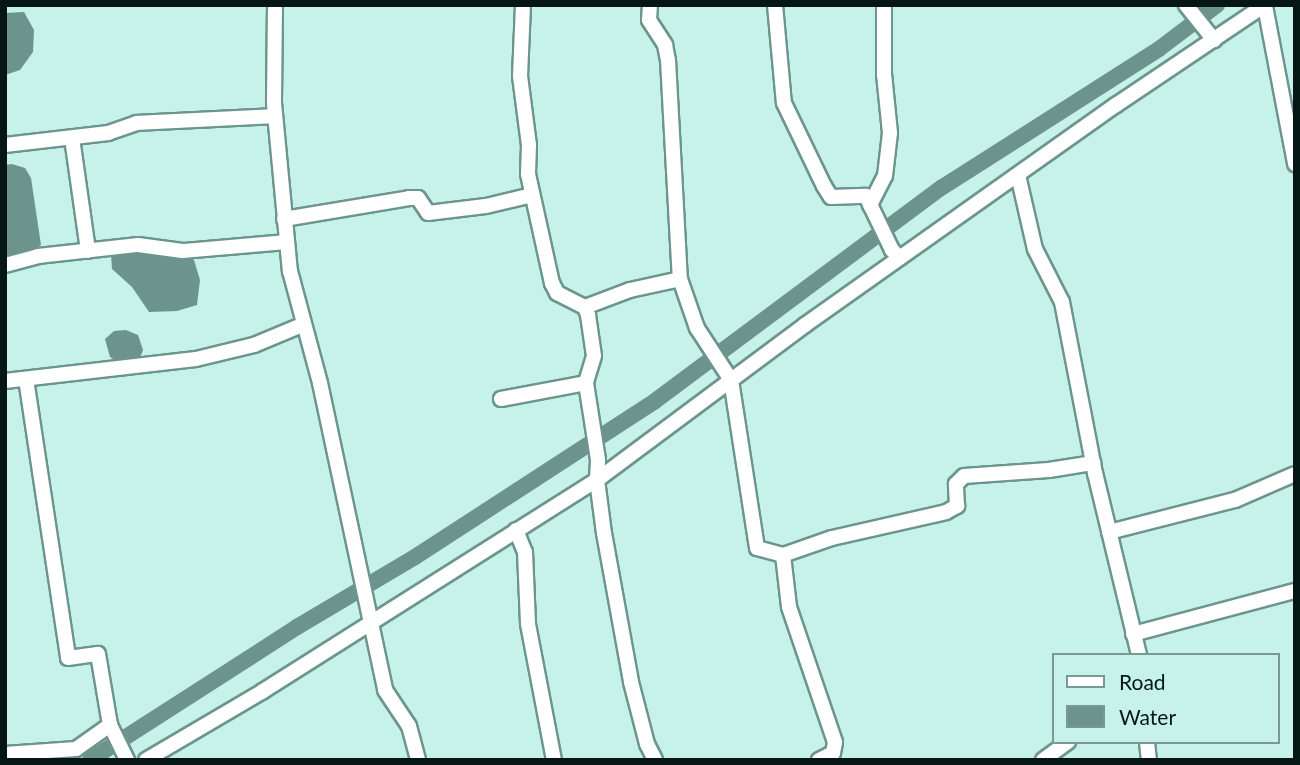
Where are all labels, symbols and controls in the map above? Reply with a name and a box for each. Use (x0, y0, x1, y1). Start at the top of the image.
legend (1052, 653, 1279, 744)
text: Road (1119, 669, 1166, 694)
text: Water (1119, 704, 1176, 729)

